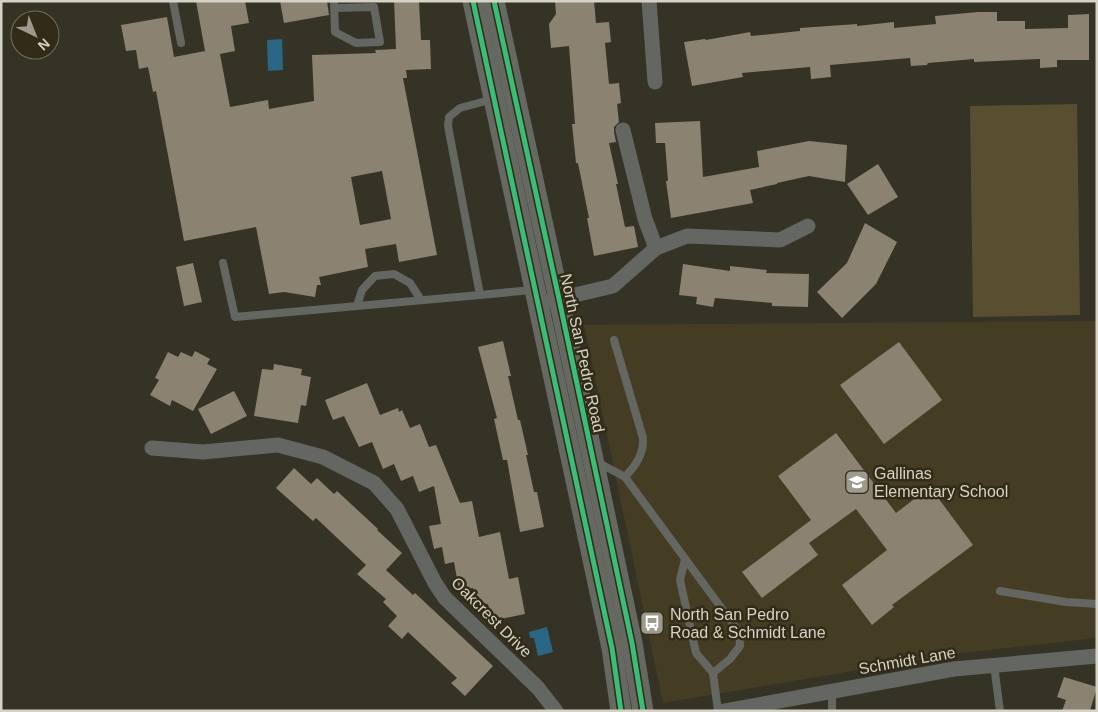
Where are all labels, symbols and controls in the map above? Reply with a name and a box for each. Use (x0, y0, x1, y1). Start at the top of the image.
north arrow (10, 10, 60, 60)
text: N (35, 35, 53, 54)
street label: North San Pedro Road (557, 272, 608, 434)
place label: Gallinas Elementary School (874, 465, 1008, 500)
school or university icon: Gallinas Elementary School (844, 469, 870, 495)
street label: Oakcrest Drive (448, 574, 535, 661)
place label: North San Pedro Road & Schmidt Lane (670, 606, 826, 641)
bus stop icon: North San Pedro Road & Schmidt Lane (639, 610, 665, 636)
street label: Schmidt Lane (857, 644, 957, 677)

